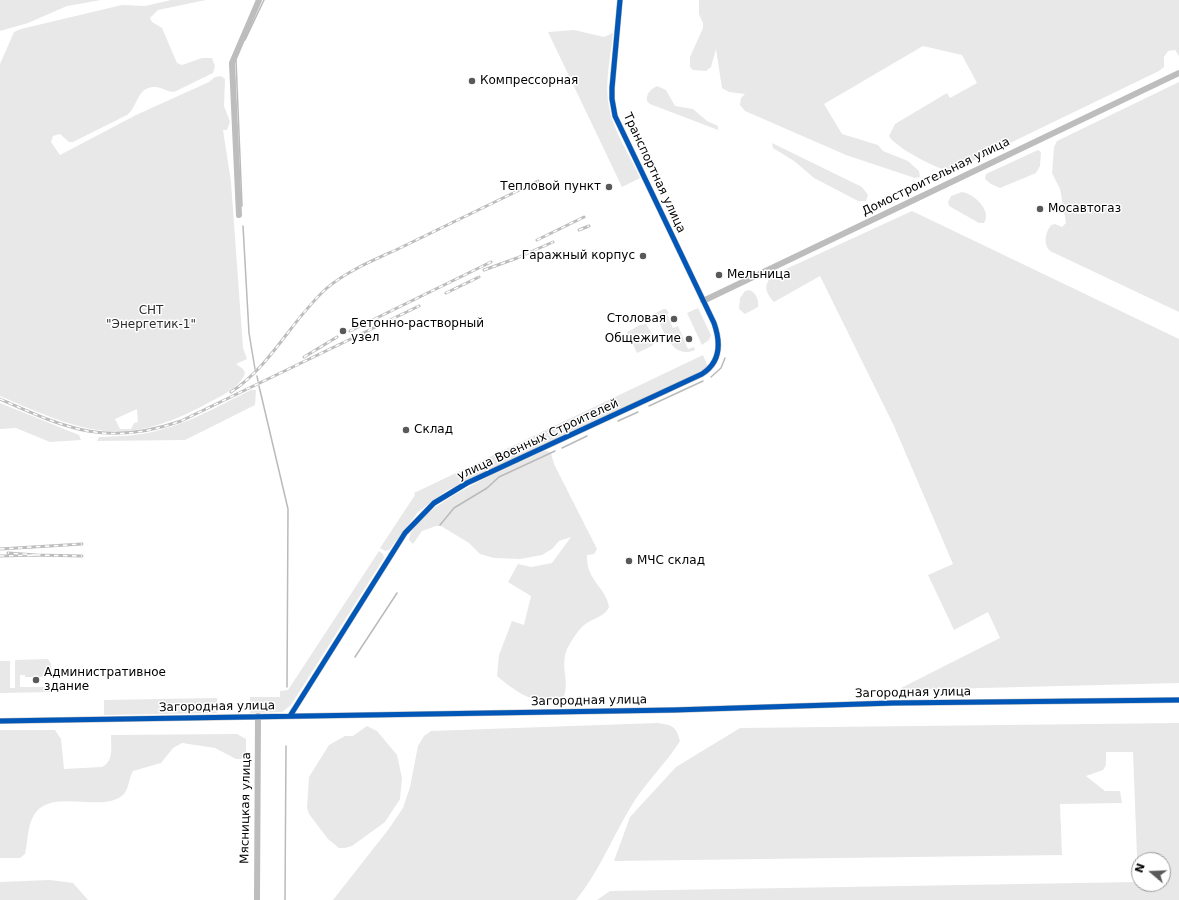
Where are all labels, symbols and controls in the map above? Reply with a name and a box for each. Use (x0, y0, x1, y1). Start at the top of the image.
place label: Компрессорная (480, 74, 578, 88)
marker: Компрессорная (467, 76, 477, 86)
street label: Транспортная улица (620, 111, 688, 235)
street label: Домостроительная улица (860, 135, 1012, 219)
place label: Тепловой пункт (500, 180, 601, 194)
marker: Тепловой пункт (604, 182, 614, 192)
place label: Мосавтогаз (1048, 202, 1121, 216)
marker: Мосавтогаз (1035, 204, 1045, 214)
place label: Гаражный корпус (522, 249, 635, 263)
marker: Гаражный корпус (638, 251, 648, 261)
place label: Мельница (727, 268, 791, 282)
marker: Мельница (714, 270, 724, 280)
park label: СНТ "Энергетик-1" (106, 304, 196, 332)
place label: Столовая (607, 312, 666, 326)
marker: Столовая (669, 314, 679, 324)
place label: Бетонно-растворный узел (351, 317, 484, 345)
marker: Бетонно-растворный узел (338, 326, 348, 336)
place label: Общежитие (605, 332, 681, 346)
marker: Общежитие (684, 334, 694, 344)
street label: улица Военных Строителей (455, 396, 621, 484)
place label: Склад (414, 423, 453, 437)
marker: Склад (401, 425, 411, 435)
place label: МЧС склад (637, 554, 705, 568)
marker: МЧС склад (624, 556, 634, 566)
place label: Административное здание (44, 666, 166, 694)
marker: Административное здание (31, 675, 41, 685)
street label: Загородная улица (855, 685, 971, 701)
street label: Загородная улица (531, 693, 647, 709)
street label: Загородная улица (159, 699, 275, 715)
street label: Мясницкая улица (238, 752, 254, 864)
north arrow (1131, 852, 1171, 892)
text: N (1132, 862, 1148, 875)

